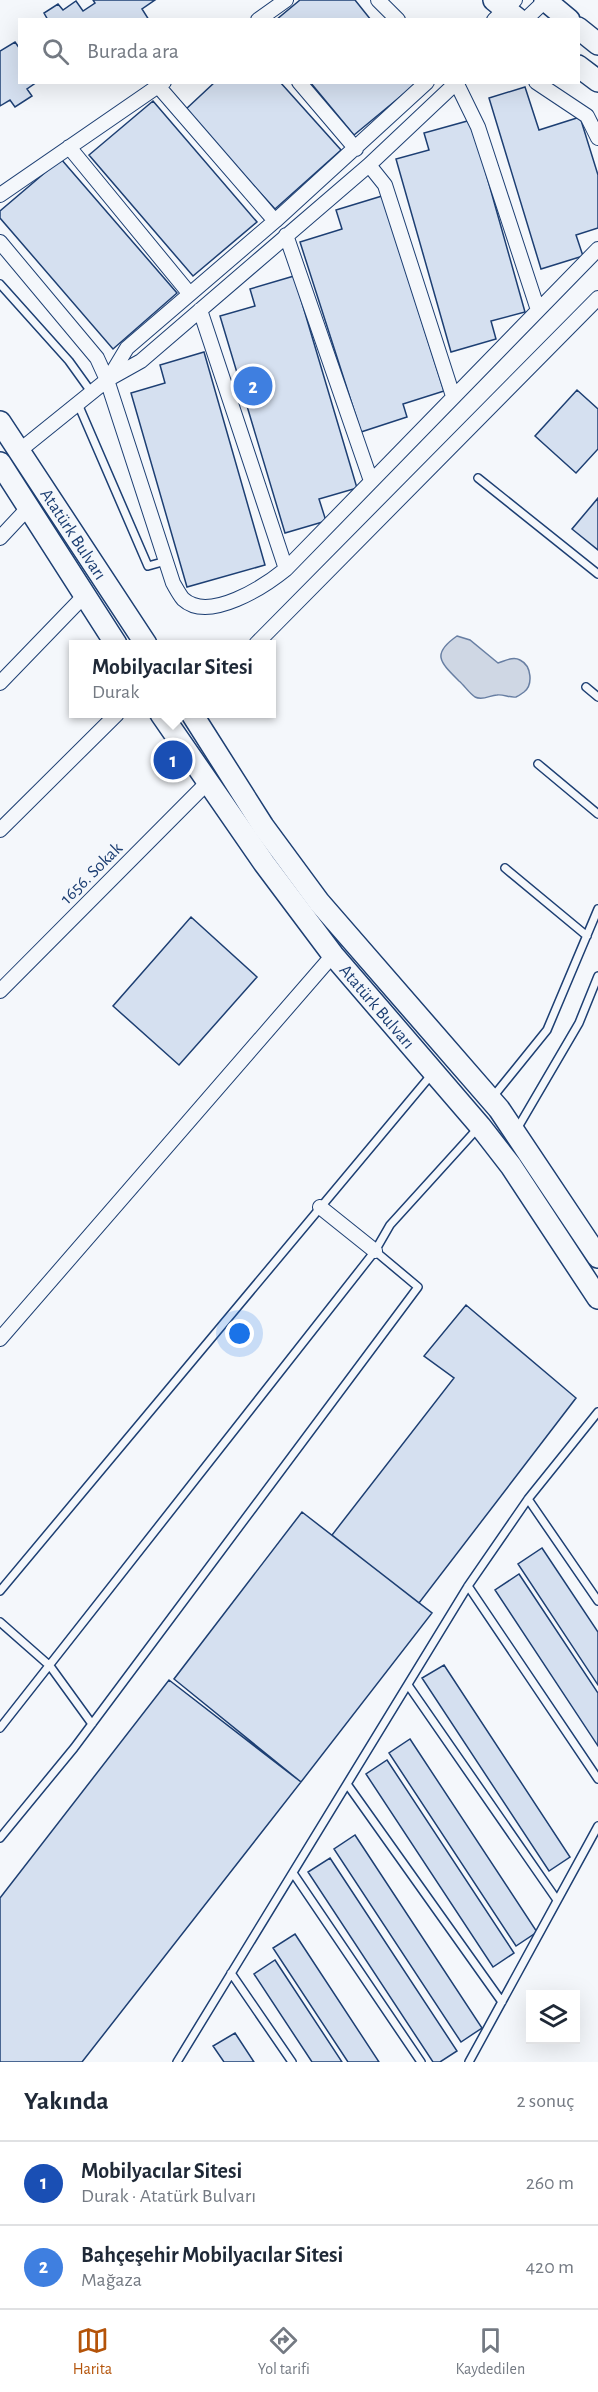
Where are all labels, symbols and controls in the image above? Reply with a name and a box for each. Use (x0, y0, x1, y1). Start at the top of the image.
search box (18, 18, 580, 84)
icon: search (39, 35, 72, 68)
text: Burada ara (87, 40, 179, 62)
pin: 2 (234, 364, 272, 408)
street label: Atatürk Bulvarı (36, 486, 109, 583)
popup (69, 640, 276, 718)
text: Mobilyacılar Sitesi (92, 656, 253, 678)
text: Durak (92, 682, 139, 702)
pin: 1 (154, 738, 192, 783)
street label: 1656. Sokak (57, 839, 127, 908)
street label: Atatürk Bulvarı (335, 961, 417, 1053)
your location (225, 1319, 254, 1348)
map controls (526, 1990, 580, 2044)
button: layers (526, 1990, 580, 2044)
text: Yakında (24, 2088, 109, 2114)
text: 2 sonuç (516, 2091, 574, 2111)
text: Mobilyacılar Sitesi (81, 2160, 242, 2182)
text: 1 (40, 2173, 47, 2193)
text: 260 m (526, 2173, 574, 2193)
text: Durak · Atatürk Bulvarı (81, 2186, 256, 2206)
text: Bahçeşehir Mobilyacılar Sitesi (81, 2244, 343, 2266)
text: 2 (39, 2257, 48, 2277)
text: 420 m (525, 2257, 574, 2277)
text: Mağaza (81, 2270, 142, 2290)
tab: Harita (73, 2324, 112, 2379)
tab: Yol tarifi (258, 2324, 310, 2379)
tab: Kaydedilen (455, 2324, 525, 2379)

